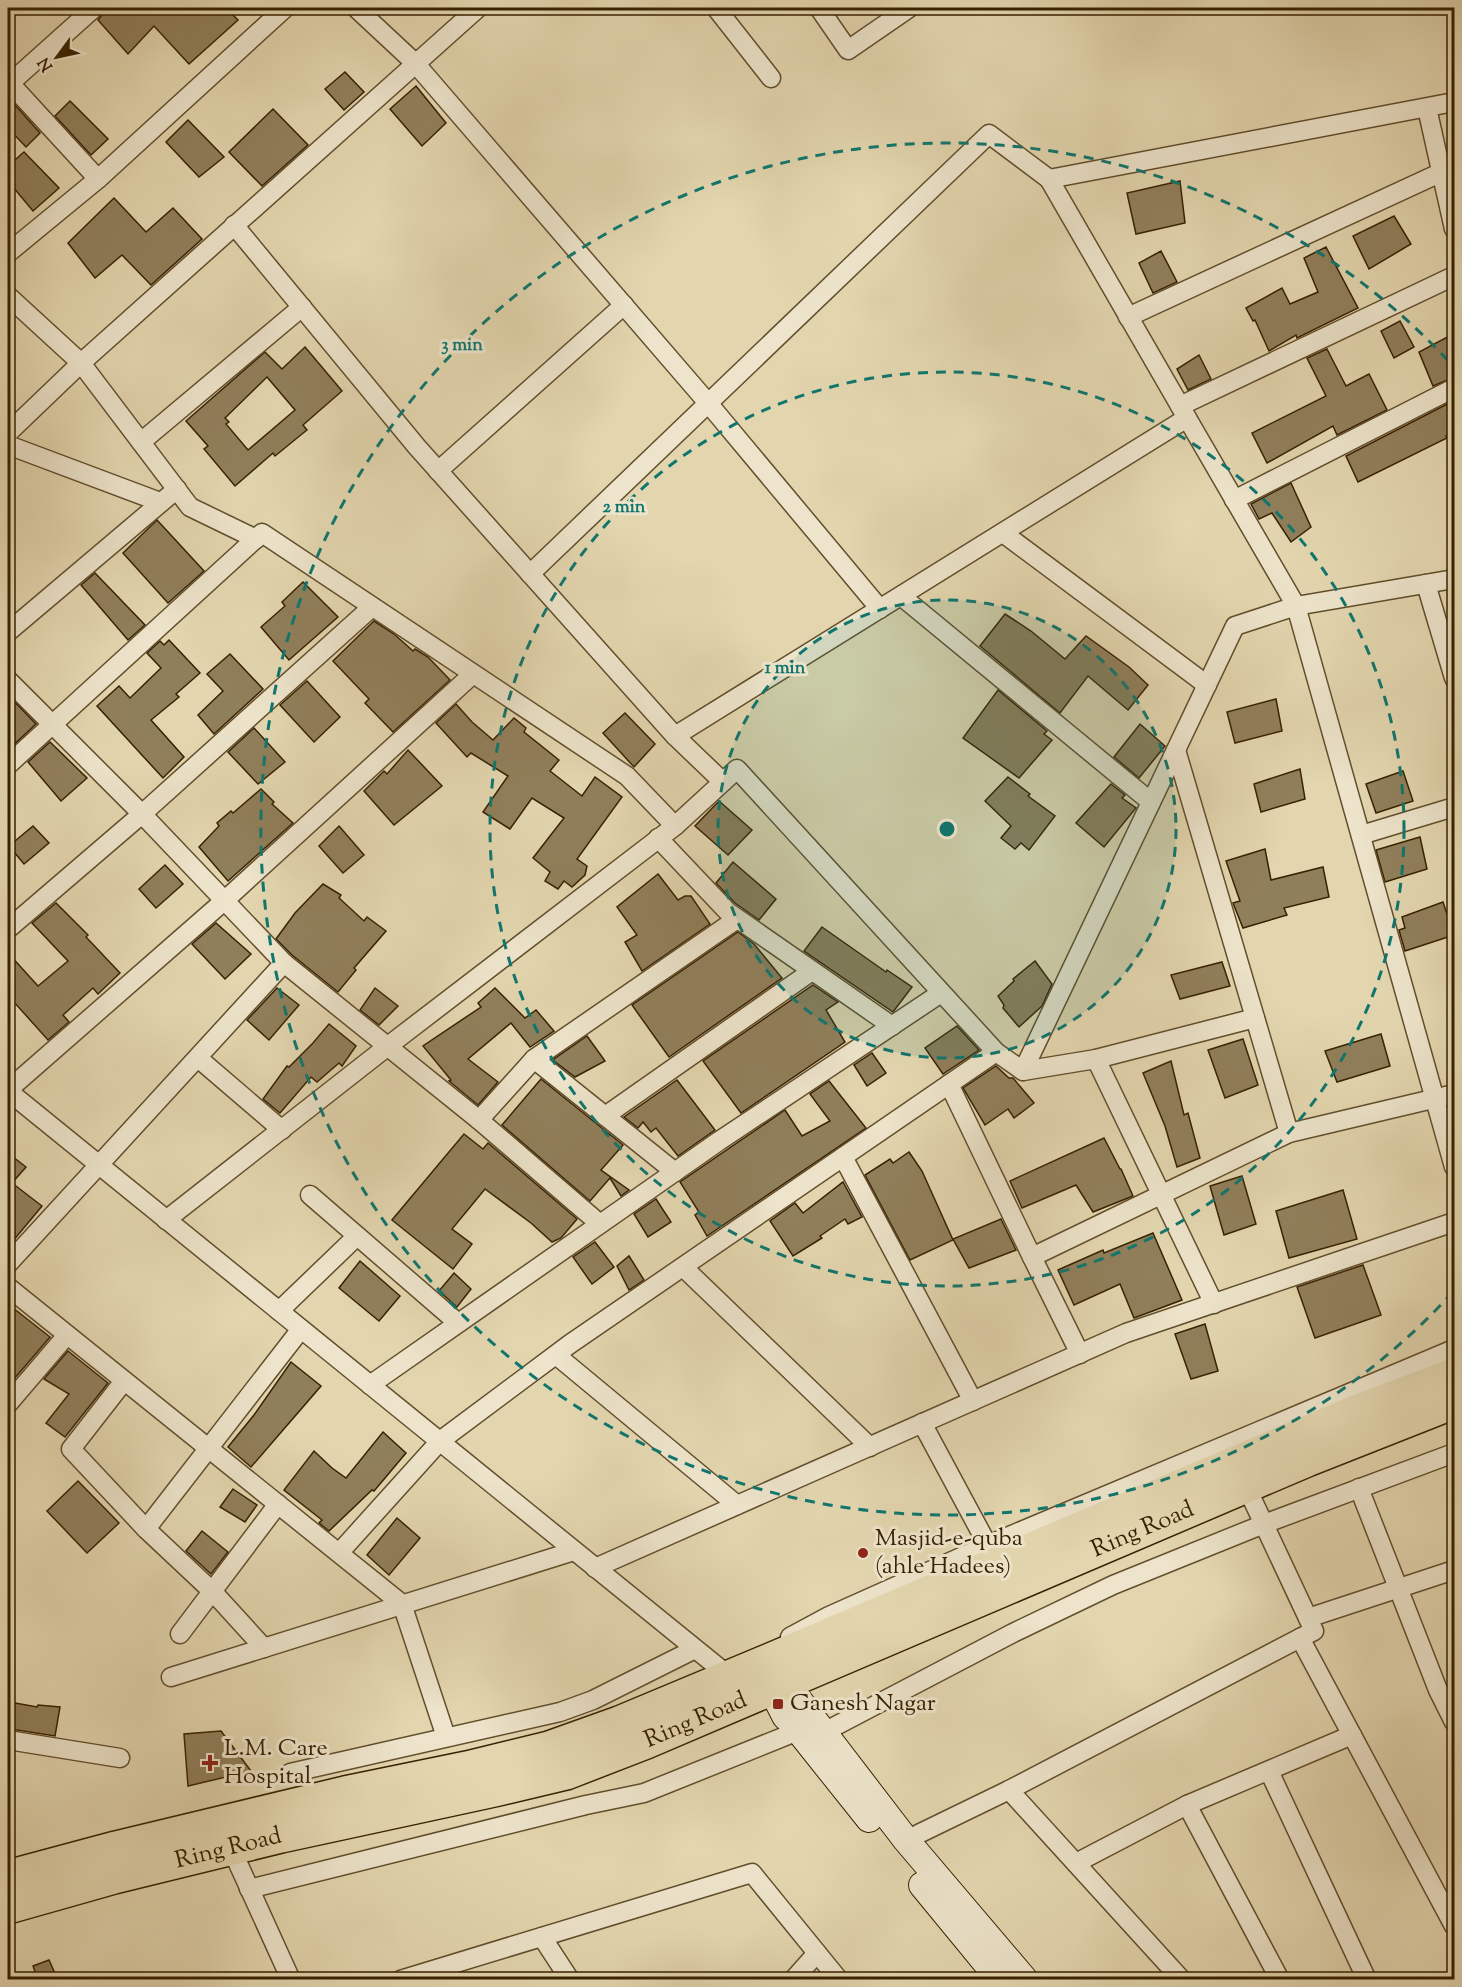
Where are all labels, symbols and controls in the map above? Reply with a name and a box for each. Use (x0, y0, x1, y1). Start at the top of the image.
north arrow (27, 27, 87, 87)
text: N (33, 52, 60, 75)
text: 3 min (441, 333, 483, 359)
text: 2 min (603, 495, 646, 521)
text: 1 min (765, 656, 806, 682)
centre of rings (937, 819, 957, 839)
street label: Ring Road (1086, 1493, 1200, 1567)
place label: Masjid-e-quba (ahle Hadees) (875, 1522, 1023, 1584)
marker: Masjid-e-quba (ahle Hadees) (856, 1546, 870, 1560)
street label: Ring Road (639, 1684, 753, 1758)
place label: Ganesh Nagar (790, 1687, 936, 1721)
marker: Ganesh Nagar (771, 1697, 785, 1711)
place label: L.M. Care Hospital (224, 1732, 328, 1794)
marker: L.M. Care Hospital (201, 1754, 219, 1772)
street label: Ring Road (172, 1819, 286, 1878)

